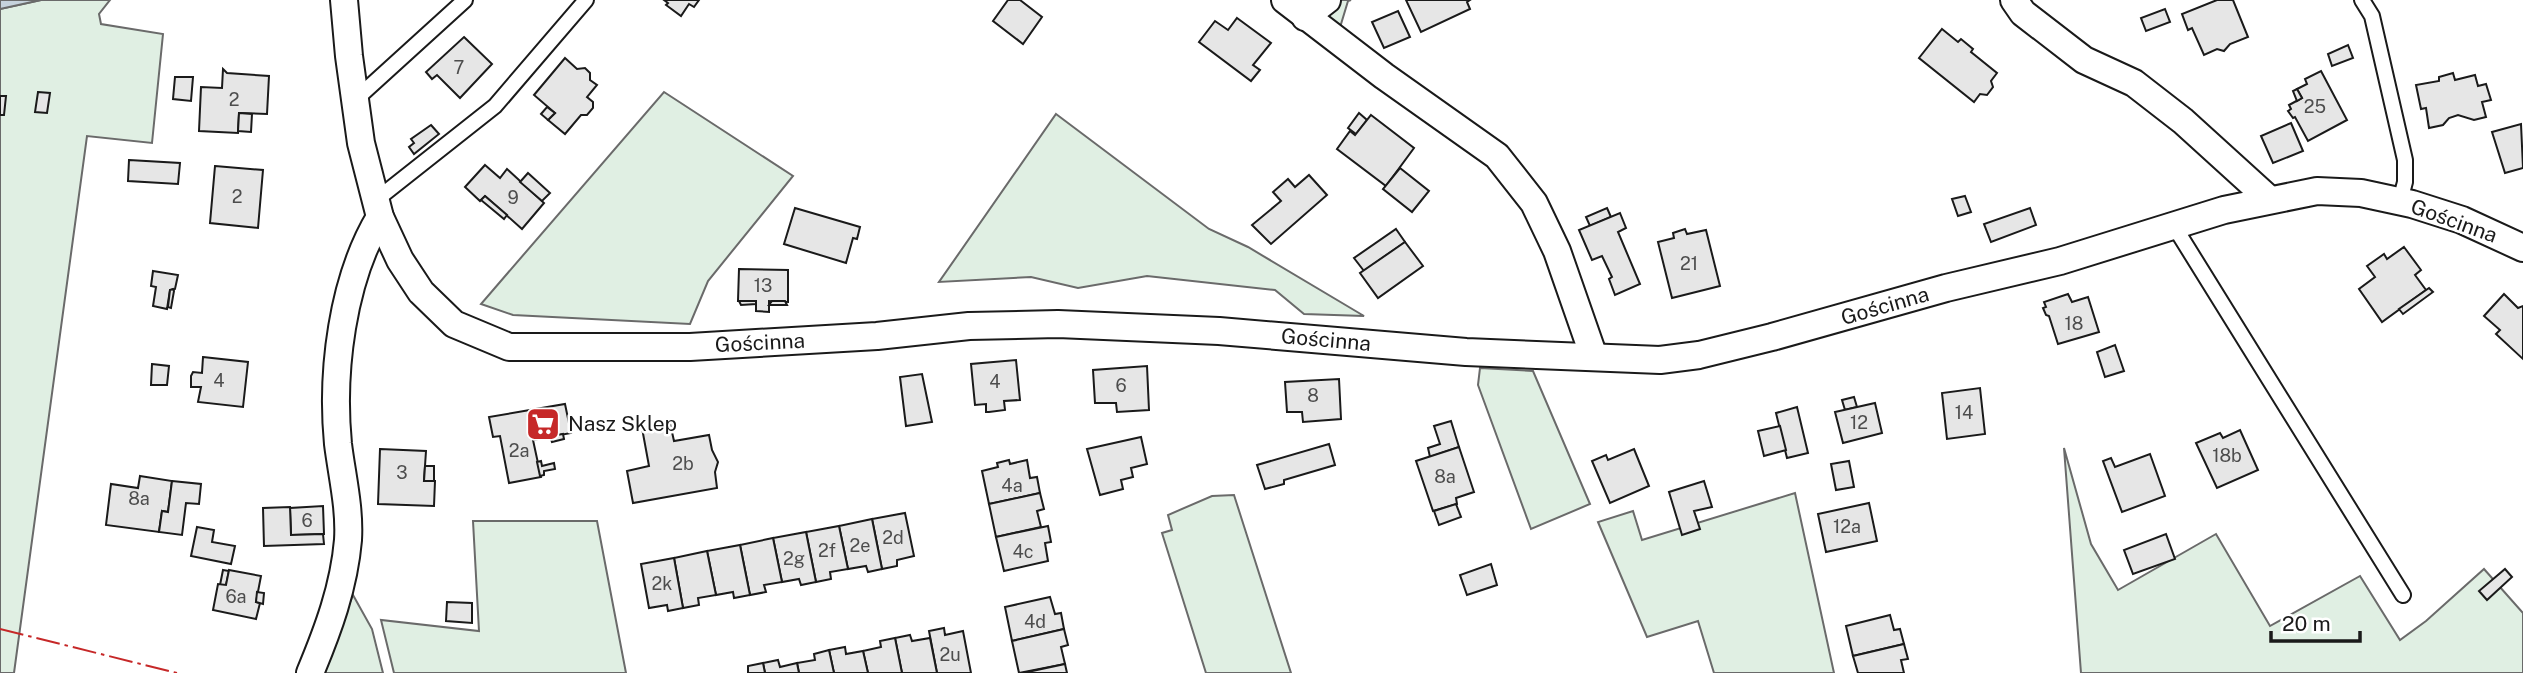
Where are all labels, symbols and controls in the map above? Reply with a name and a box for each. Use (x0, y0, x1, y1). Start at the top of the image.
house number: 7 (454, 57, 464, 78)
house number: 2 (229, 89, 239, 110)
house number: 25 (2304, 96, 2326, 117)
house number: 2 (232, 186, 242, 207)
house number: 9 (507, 187, 519, 208)
street label: Gościnna (2407, 193, 2501, 248)
house number: 21 (1680, 253, 1698, 274)
house number: 13 (754, 275, 772, 296)
street label: Gościnna (1838, 281, 1932, 330)
house number: 18 (2065, 313, 2083, 334)
street label: Gościnna (1280, 323, 1372, 356)
street label: Gościnna (714, 328, 806, 357)
house number: 4 (213, 370, 225, 391)
house number: 4 (989, 371, 1001, 392)
house number: 6 (1115, 375, 1127, 396)
house number: 8 (1307, 385, 1319, 406)
house number: 14 (1955, 402, 1973, 423)
supermarket icon: Nasz Sklep (524, 405, 562, 443)
place label: Nasz Sklep (568, 411, 677, 436)
house number: 12 (1850, 412, 1868, 433)
house number: 2a (509, 440, 529, 461)
house number: 18b (2212, 445, 2242, 466)
house number: 2b (672, 453, 694, 474)
house number: 3 (396, 462, 408, 483)
house number: 8a (1434, 466, 1456, 487)
house number: 4a (1001, 475, 1023, 496)
house number: 8a (128, 488, 150, 509)
house number: 6 (301, 510, 313, 531)
house number: 12a (1833, 516, 1861, 537)
house number: 2d (882, 527, 904, 548)
house number: 2e (850, 535, 870, 556)
house number: 2f (818, 540, 836, 561)
house number: 4c (1012, 541, 1034, 562)
house number: 2g (783, 548, 805, 569)
house number: 2k (652, 573, 672, 594)
house number: 6a (225, 586, 247, 607)
scale bar (2271, 600, 2360, 644)
house number: 4d (1024, 611, 1046, 632)
text: 20 m (2282, 611, 2331, 636)
house number: 2u (939, 644, 961, 665)

